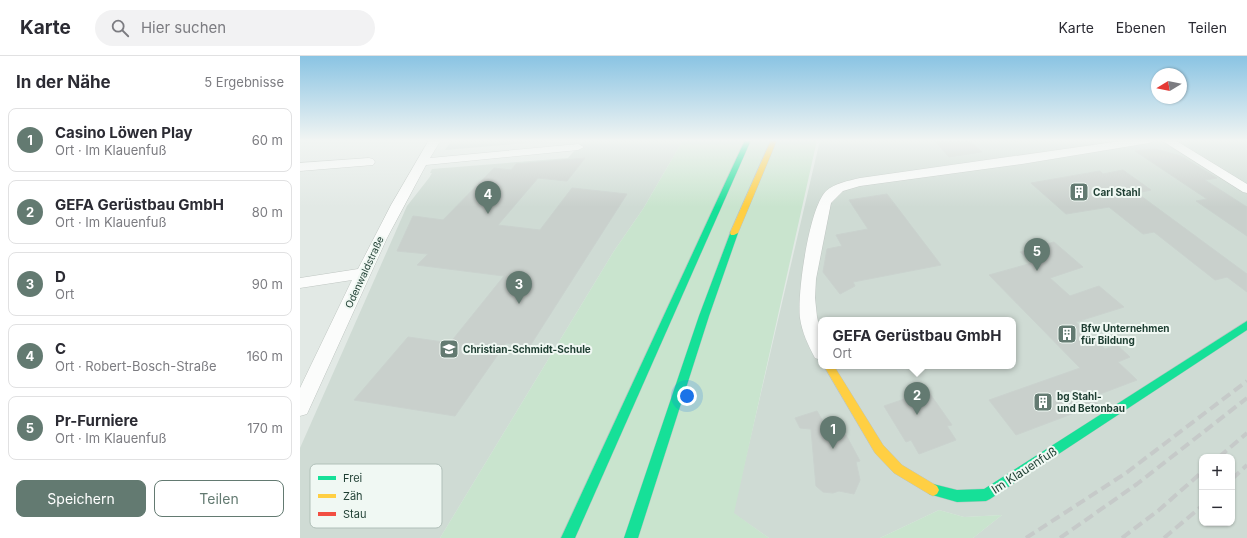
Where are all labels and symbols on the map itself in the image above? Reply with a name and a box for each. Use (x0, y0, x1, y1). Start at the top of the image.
north arrow (1151, 68, 1187, 104)
pin: 4 (475, 181, 501, 214)
building icon: Carl Stahl (1068, 181, 1090, 203)
place label: Carl Stahl (1093, 186, 1141, 198)
street label: Odenwaldstraße (342, 234, 386, 310)
pin: 5 (1024, 238, 1050, 271)
pin: 3 (506, 271, 532, 304)
place label: Bfw Unternehmen für Bildung (1081, 322, 1170, 347)
building icon: Bfw Unternehmen für Bildung (1056, 323, 1078, 345)
school or university icon: Christian-Schmidt-Schule (438, 338, 460, 360)
place label: Christian-Schmidt-Schule (463, 343, 591, 355)
pin: 2 (904, 382, 930, 415)
your location (677, 386, 697, 406)
place label: bg Stahl- und Betonbau (1057, 390, 1125, 414)
building icon: bg Stahl- und Betonbau (1032, 391, 1054, 413)
pin: 1 (820, 416, 846, 449)
street label: Im Klauenfuß (988, 443, 1060, 497)
legend (310, 464, 442, 528)
text: Frei (343, 471, 362, 485)
text: Zäh (343, 489, 363, 503)
text: Stau (343, 507, 366, 521)

